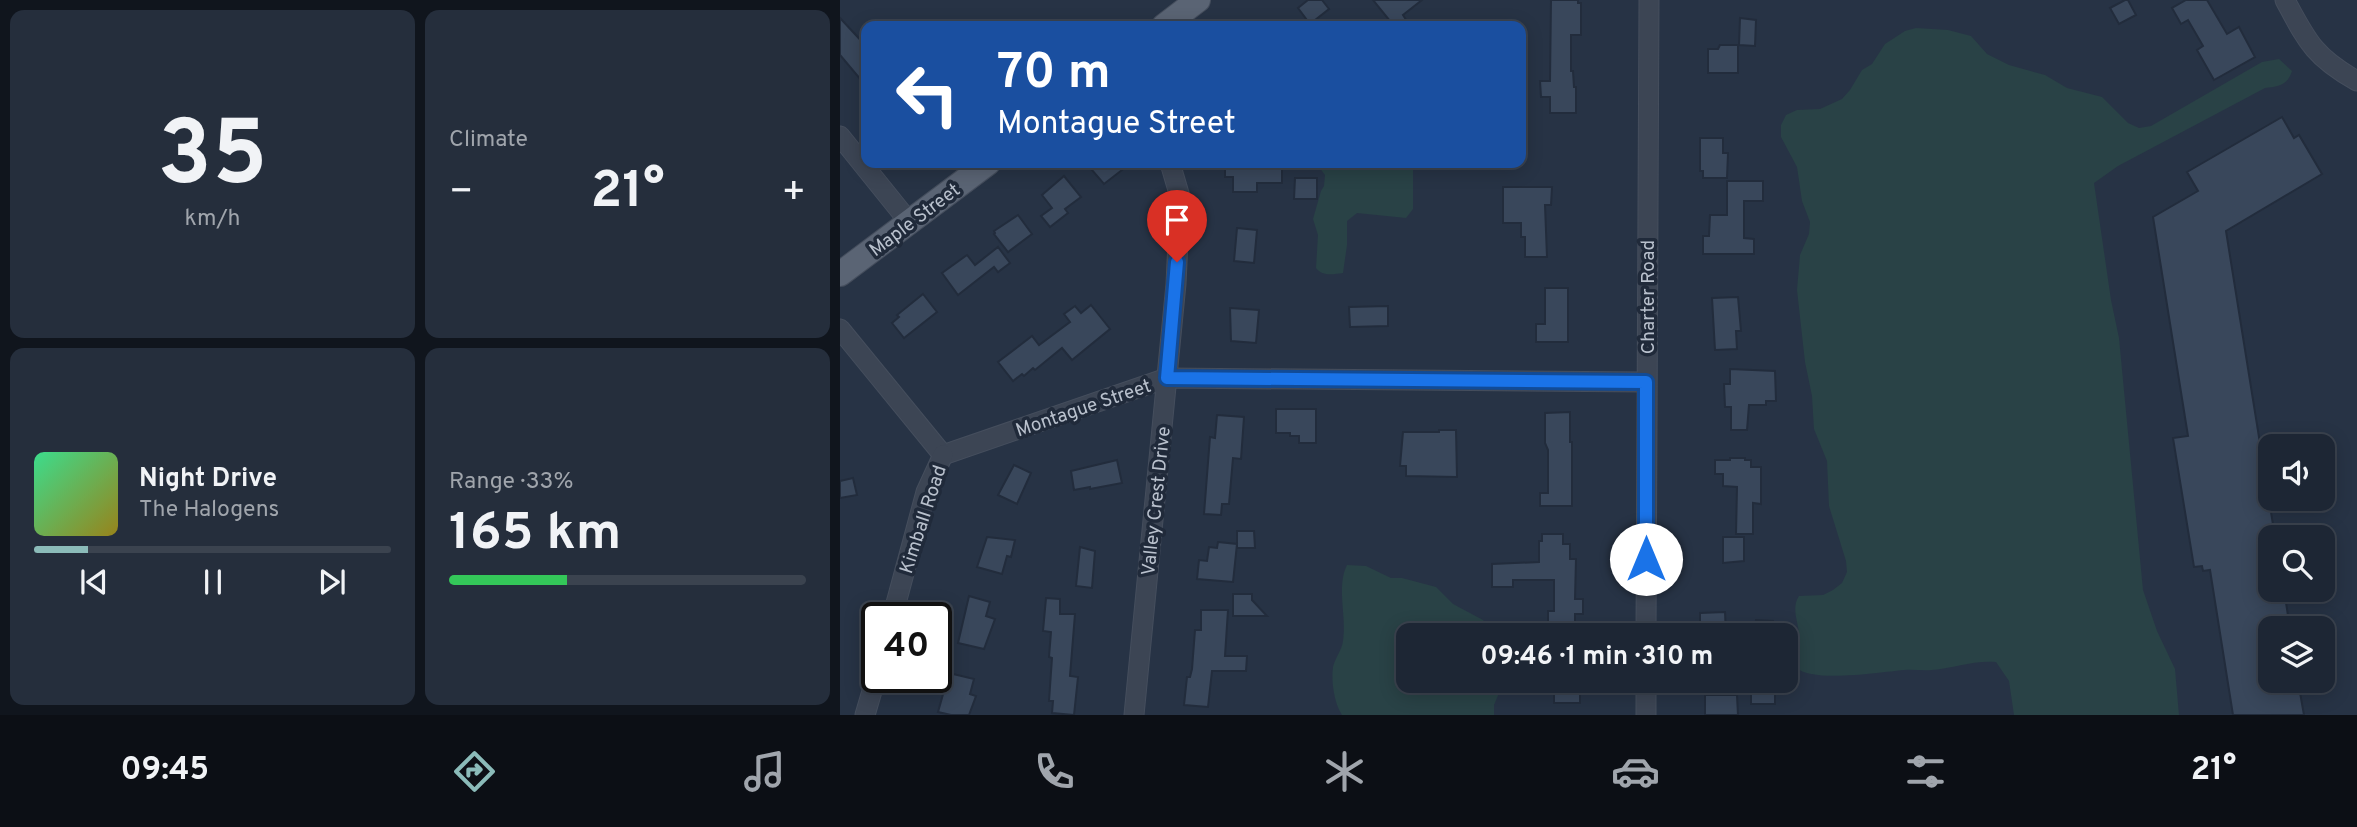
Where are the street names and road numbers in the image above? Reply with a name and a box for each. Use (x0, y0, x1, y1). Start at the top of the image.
street label: Maple Street (865, 179, 965, 263)
street label: Charter Road (1637, 240, 1661, 354)
street label: Montague Street (1013, 374, 1155, 443)
street label: Valley Crest Drive (1137, 425, 1177, 577)
street label: Kimball Road (895, 462, 953, 577)

